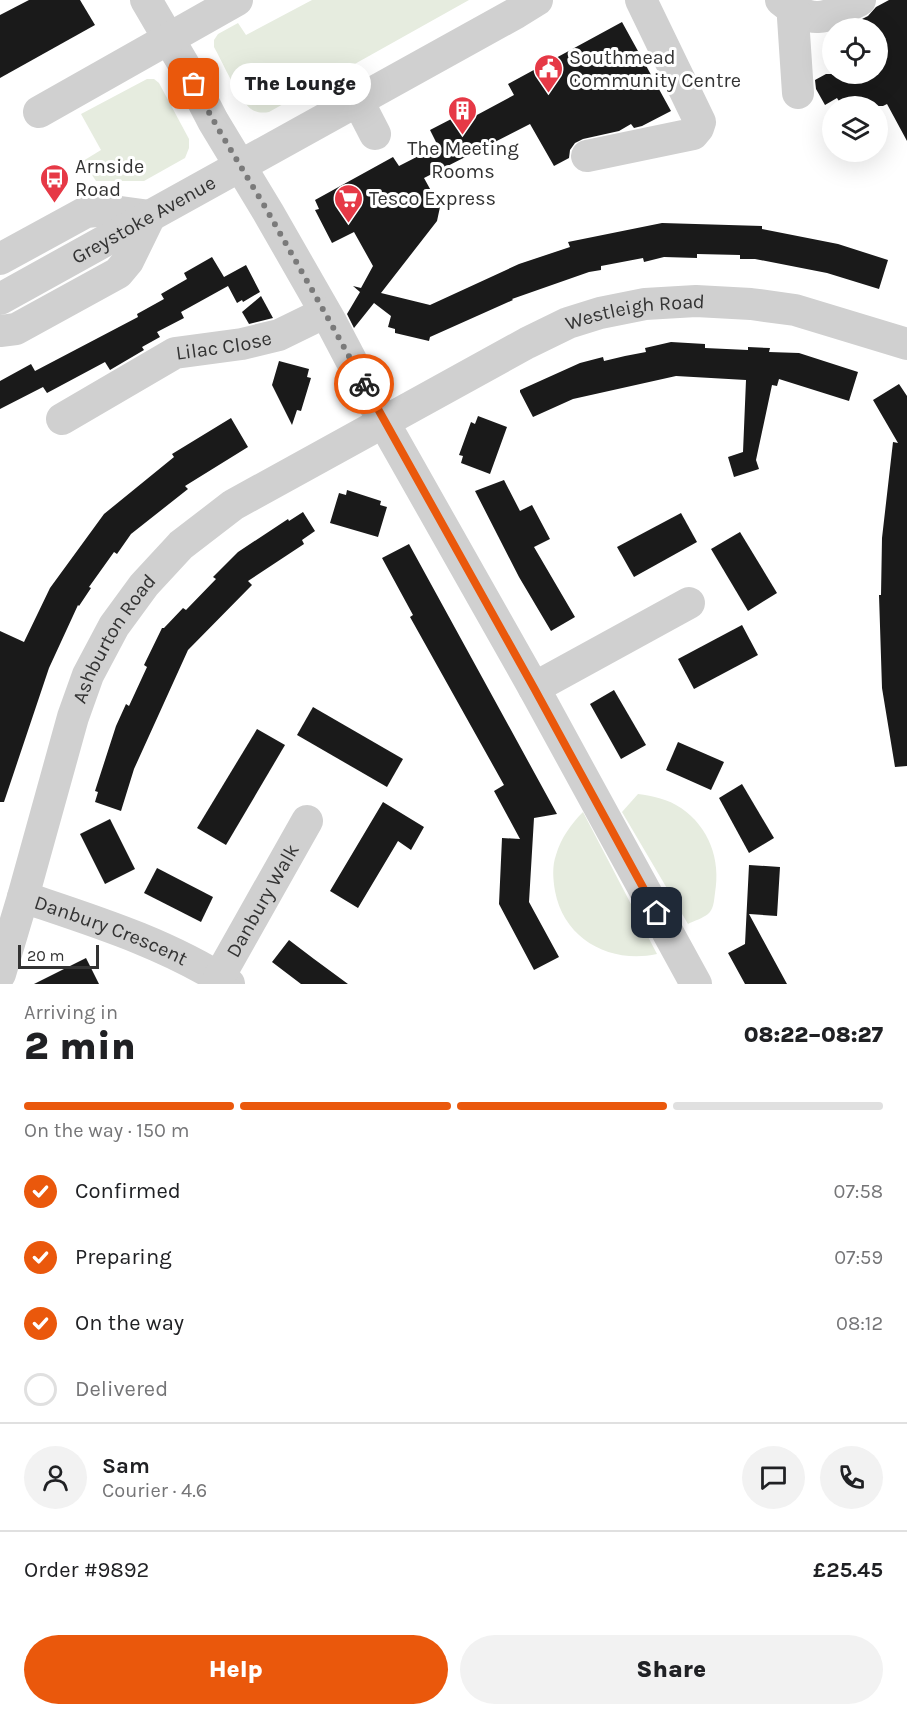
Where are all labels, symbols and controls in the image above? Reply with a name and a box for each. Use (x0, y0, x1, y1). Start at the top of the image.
map controls (822, 18, 888, 162)
button: locate (822, 18, 888, 84)
place label: Southmead Community Centre (569, 46, 741, 92)
public building icon: Southmead Community Centre (532, 52, 564, 94)
pin (168, 58, 219, 109)
callout: The Lounge (230, 63, 371, 105)
icon: bag (177, 67, 210, 100)
text: The Lounge (245, 72, 356, 95)
building icon: The Meeting Rooms (447, 94, 479, 136)
button: layers (822, 96, 888, 162)
place label: The Meeting Rooms (407, 137, 519, 183)
place label: Arnside Road (75, 155, 144, 201)
bus stop icon: Arnside Road (38, 162, 70, 204)
street label: Greystoke Avenue (67, 170, 219, 269)
supermarket icon: Tesco Express (332, 182, 364, 224)
place label: Tesco Express (369, 187, 496, 210)
street label: Westleigh Road (562, 289, 705, 335)
street label: Lilac Close (174, 326, 274, 364)
courier (334, 354, 394, 414)
icon: bike (348, 368, 381, 401)
street label: Ashburton Road (67, 569, 160, 706)
street label: Danbury Walk (221, 840, 303, 961)
pin (631, 887, 682, 938)
street label: Danbury Crescent (32, 890, 192, 970)
icon: home (640, 896, 673, 929)
scale bar (18, 942, 99, 970)
text: 20 m (27, 946, 65, 965)
text: Arriving in (24, 1001, 118, 1024)
text: 08:22–08:27 (744, 1022, 883, 1048)
text: 2 min (24, 1023, 136, 1069)
text: On the way · 150 m (24, 1119, 189, 1142)
icon: check (24, 1175, 57, 1208)
text: Confirmed (75, 1178, 181, 1204)
text: 07:58 (834, 1180, 883, 1203)
icon: check (24, 1241, 57, 1274)
text: Preparing (75, 1244, 172, 1270)
text: 07:59 (834, 1246, 883, 1269)
icon: check (24, 1307, 57, 1340)
text: On the way (75, 1310, 184, 1336)
text: 08:12 (836, 1312, 883, 1335)
text: Delivered (75, 1376, 168, 1402)
button: person (24, 1446, 87, 1509)
button: chat (742, 1446, 805, 1509)
button: phone (820, 1446, 883, 1509)
text: Sam (102, 1453, 150, 1479)
text: Courier · 4.6 (102, 1479, 207, 1502)
text: Order #9892 (24, 1557, 149, 1583)
text: £25.45 (813, 1557, 883, 1583)
button: Help (24, 1635, 448, 1704)
button: Share (460, 1635, 883, 1704)

